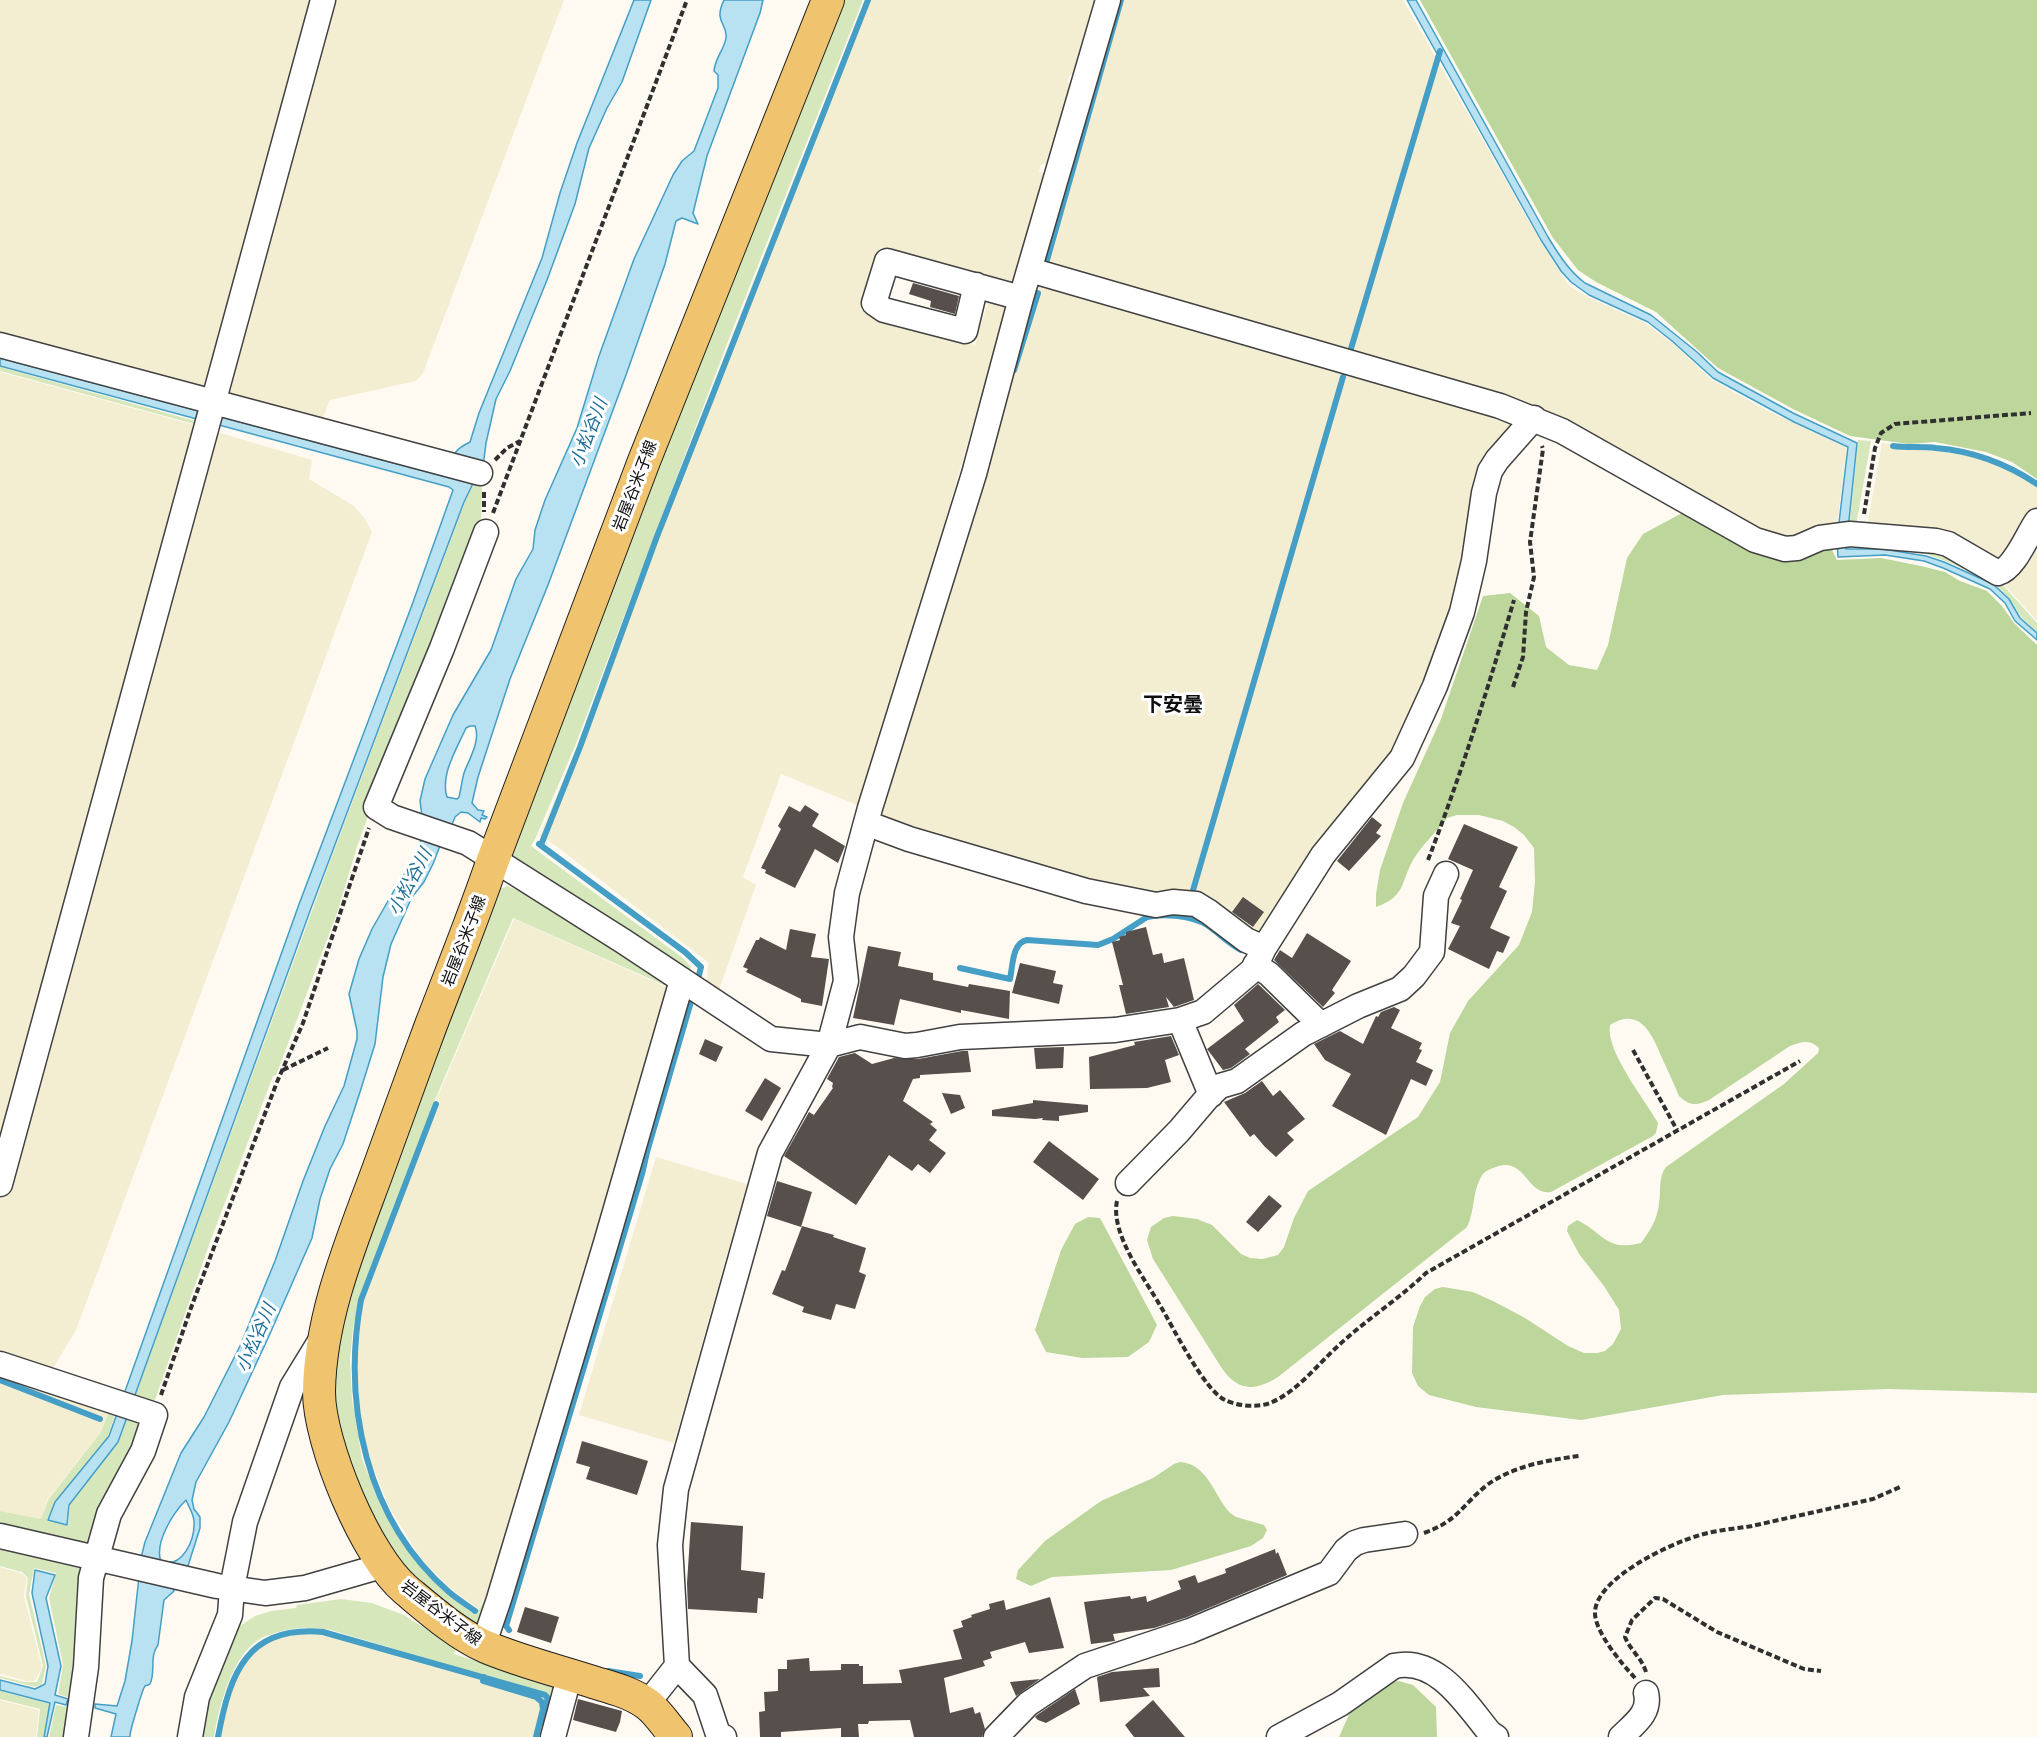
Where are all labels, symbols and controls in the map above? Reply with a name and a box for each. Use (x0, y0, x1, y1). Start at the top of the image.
water label: 小松谷川 (566, 396, 612, 470)
street label: 岩屋谷米子線 (609, 438, 661, 534)
district label: 下安曇 (1143, 693, 1203, 717)
water label: 小松谷川 (384, 845, 436, 919)
street label: 岩屋谷米子線 (438, 893, 490, 989)
water label: 小松谷川 (231, 1301, 281, 1375)
street label: 岩屋谷米子線 (397, 1576, 485, 1650)

